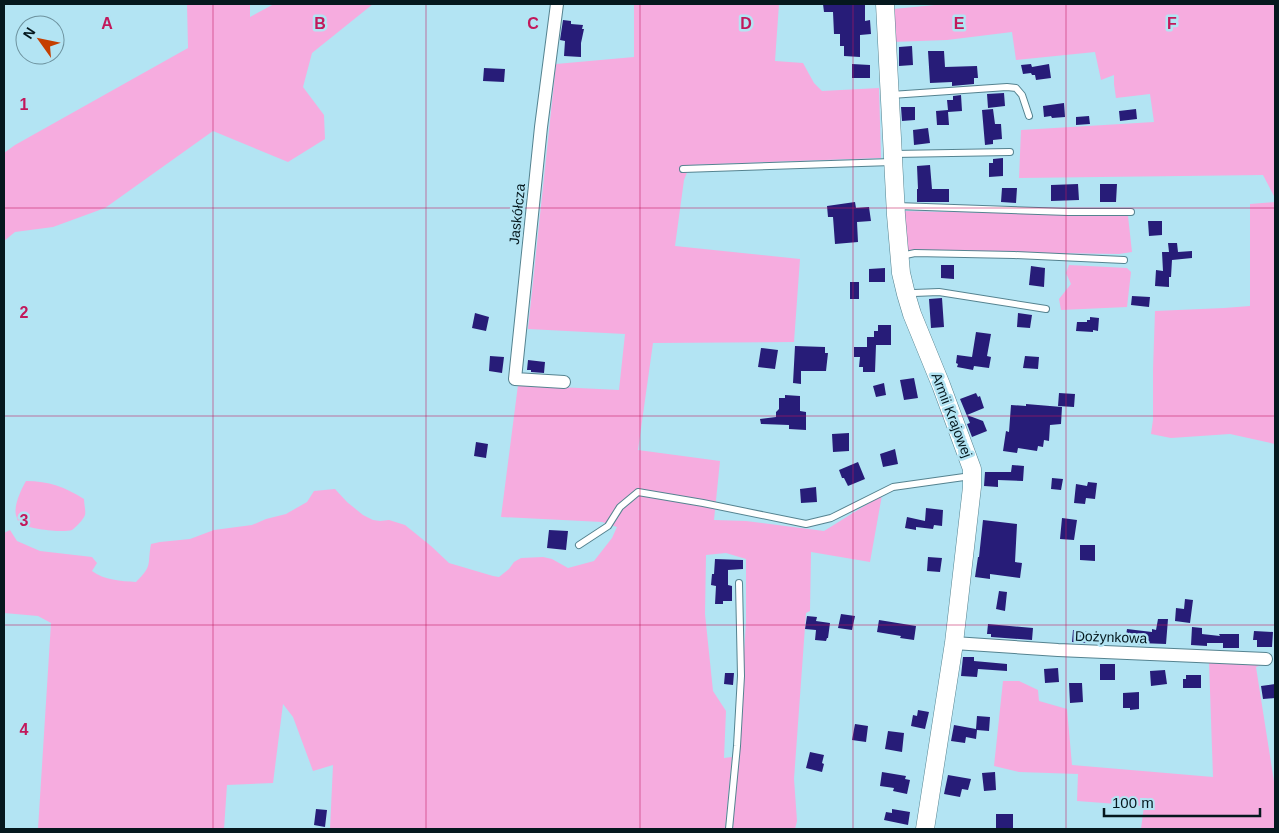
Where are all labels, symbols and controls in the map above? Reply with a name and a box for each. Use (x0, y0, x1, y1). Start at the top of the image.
north arrow (15, 15, 65, 65)
text: A (101, 15, 113, 32)
text: B (314, 15, 326, 32)
text: C (527, 15, 539, 32)
text: D (740, 15, 752, 32)
text: E (954, 15, 965, 32)
text: F (1167, 15, 1177, 32)
text: N (20, 24, 39, 42)
text: 1 (20, 96, 29, 113)
street label: Jaskółcza (506, 182, 528, 245)
text: 2 (20, 304, 29, 321)
street label: Armii Krajowej (928, 370, 976, 460)
text: 3 (20, 512, 29, 529)
street label: Dożynkowa (1075, 628, 1148, 646)
text: 4 (20, 721, 29, 738)
scale bar (1104, 786, 1260, 818)
text: 100 m (1112, 794, 1154, 811)

